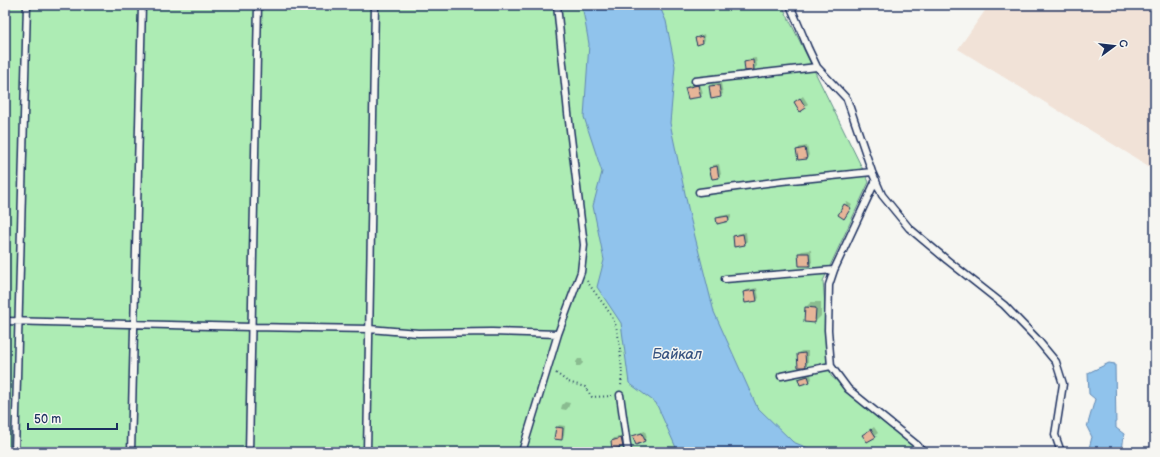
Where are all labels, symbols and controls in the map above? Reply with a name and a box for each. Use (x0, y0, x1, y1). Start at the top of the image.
north arrow (1094, 26, 1134, 66)
text: С (1116, 38, 1131, 49)
water label: Байкал (652, 346, 702, 363)
scale bar (28, 405, 117, 431)
text: 50 m (34, 412, 61, 427)

